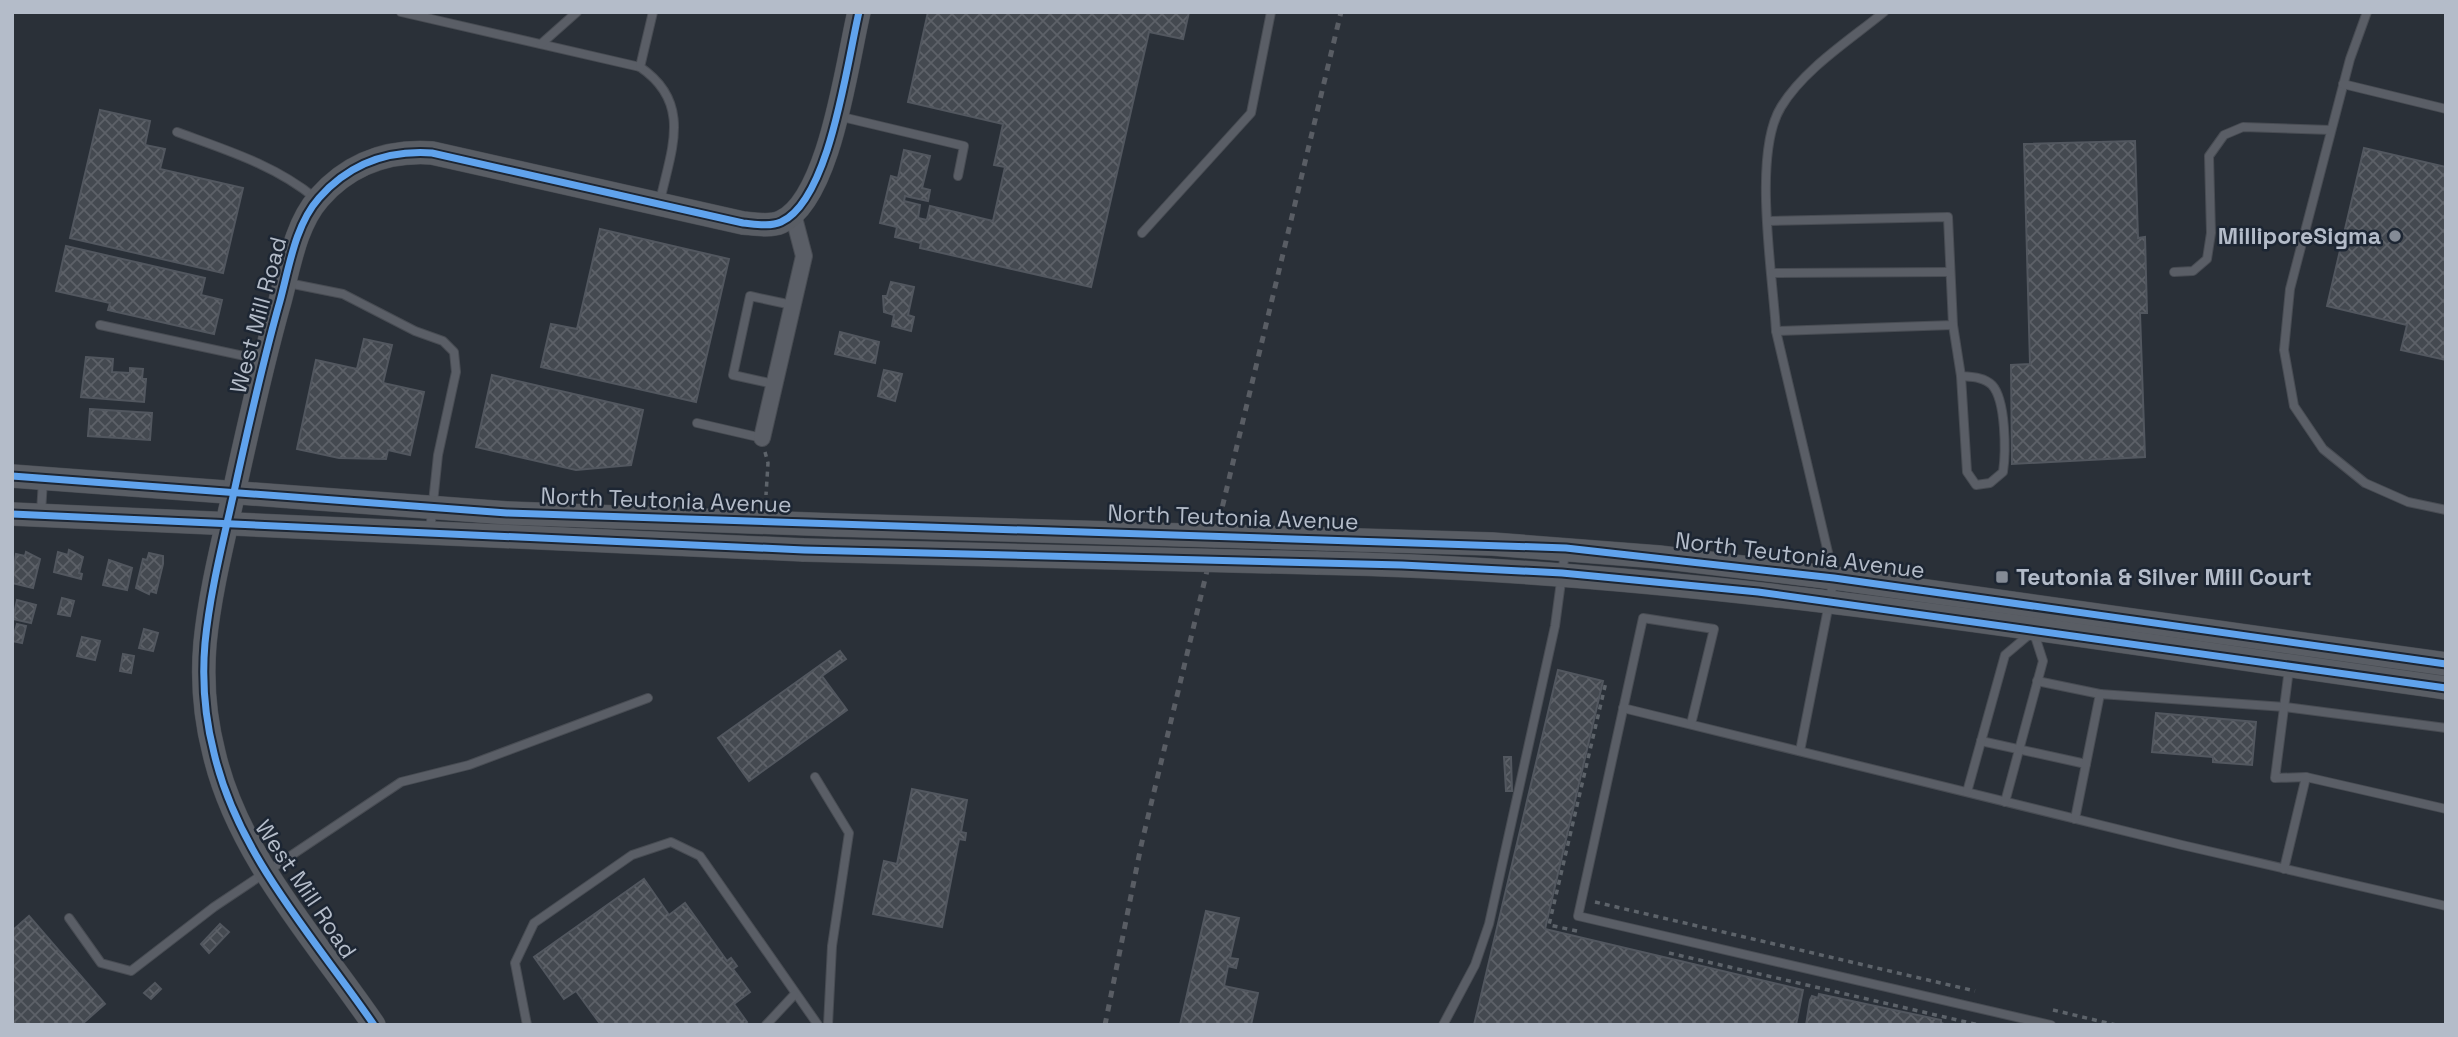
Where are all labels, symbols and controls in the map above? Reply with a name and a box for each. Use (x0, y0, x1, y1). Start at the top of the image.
place label: MilliporeSigma (2218, 221, 2381, 251)
marker: MilliporeSigma (2387, 228, 2403, 244)
street label: West Mill Road (223, 233, 293, 397)
street label: North Teutonia Avenue (540, 481, 792, 519)
street label: North Teutonia Avenue (1107, 498, 1359, 536)
street label: North Teutonia Avenue (1673, 525, 1927, 585)
place label: Teutonia & Silver Mill Court (2016, 562, 2312, 592)
marker: Teutonia & Silver Mill Court (1994, 569, 2010, 585)
street label: West Mill Road (249, 814, 363, 964)

